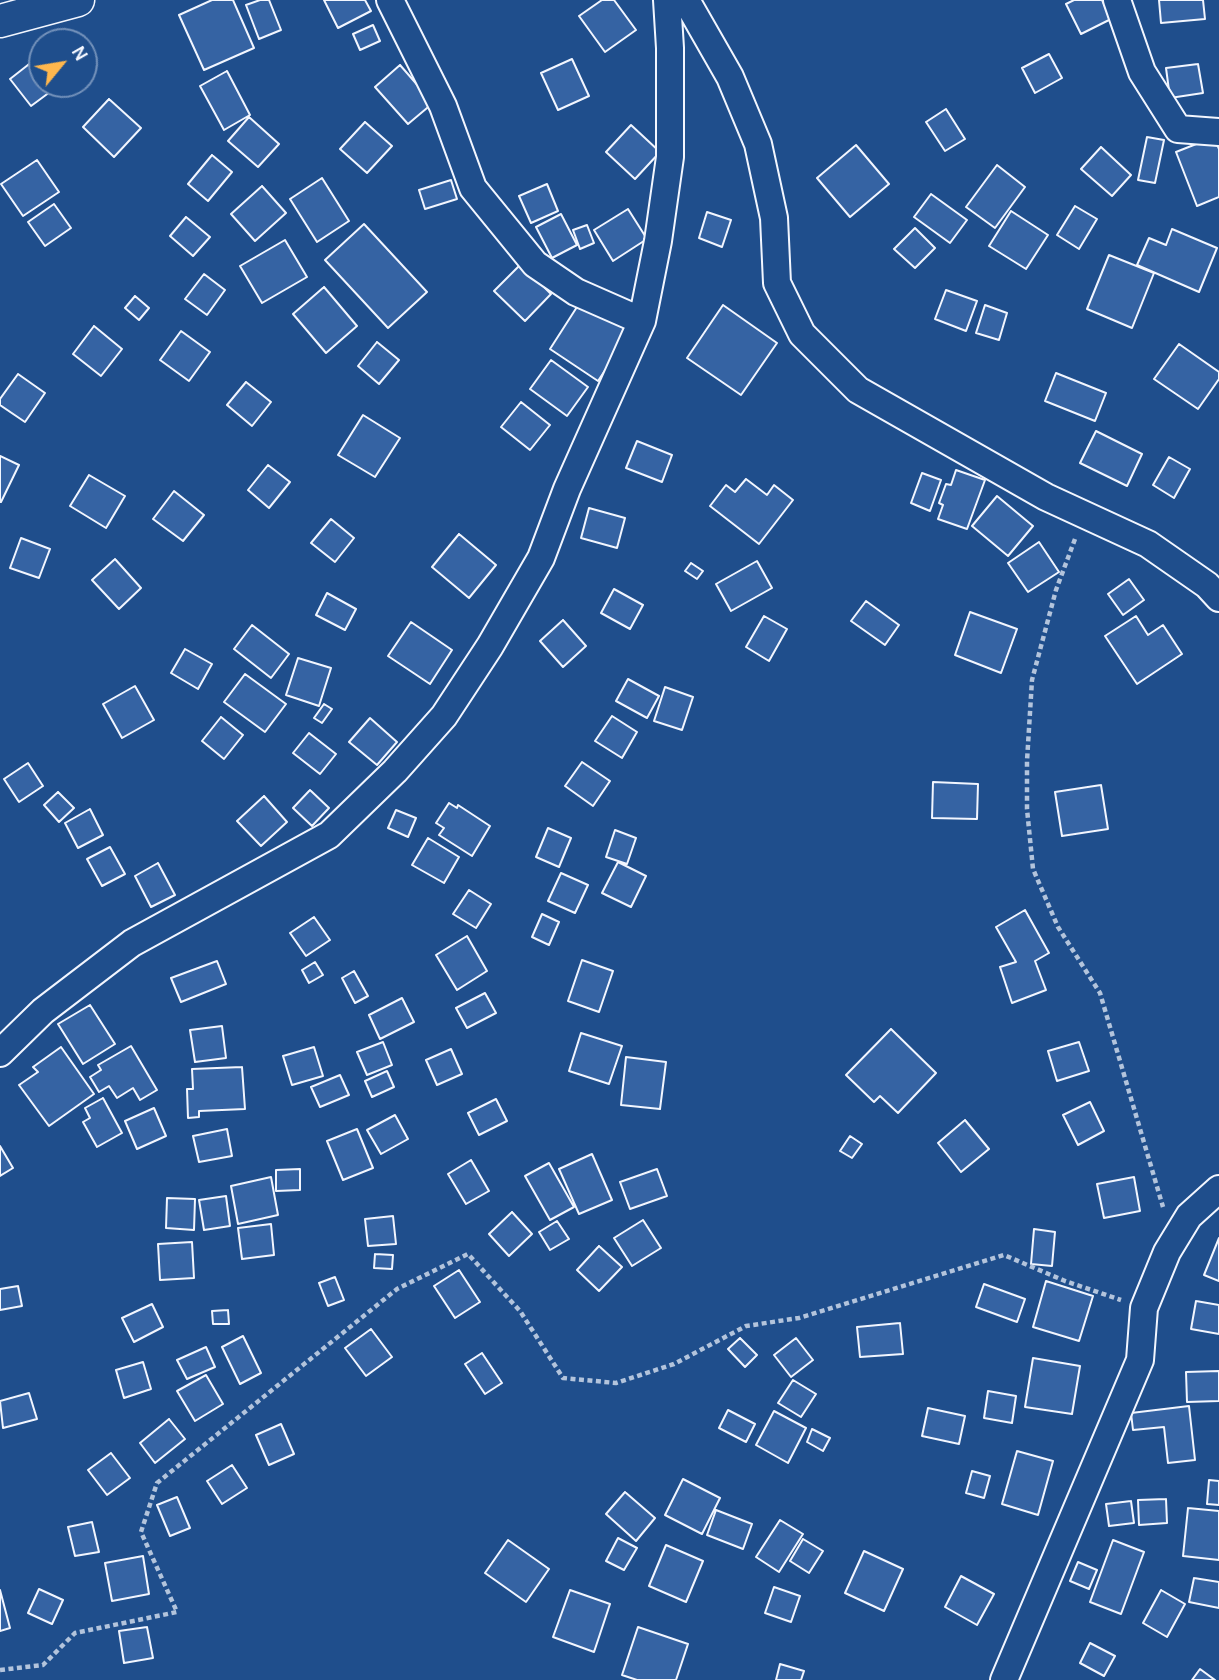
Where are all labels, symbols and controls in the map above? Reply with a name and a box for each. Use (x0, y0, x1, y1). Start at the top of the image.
north arrow (28, 28, 98, 98)
text: N (67, 42, 92, 65)

